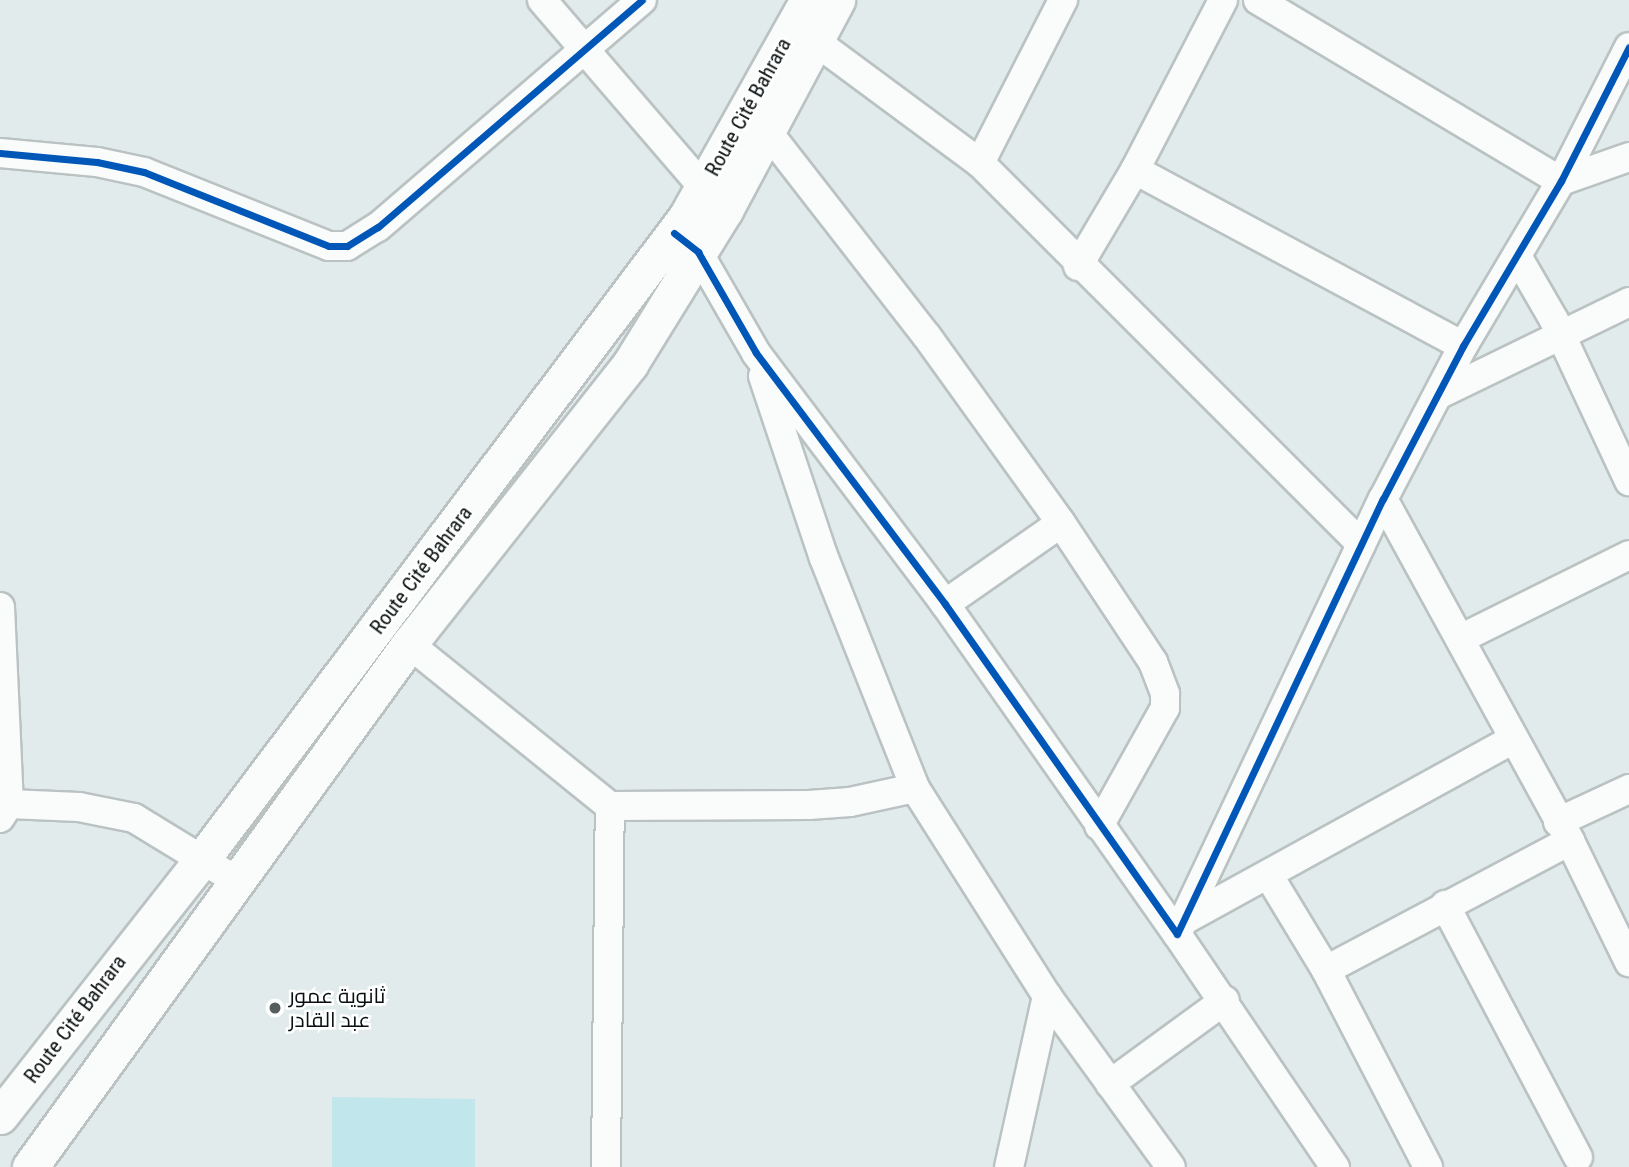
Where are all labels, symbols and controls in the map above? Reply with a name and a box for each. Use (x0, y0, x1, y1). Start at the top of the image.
street label: Route Cité Bahrara (700, 34, 796, 180)
street label: Route Cité Bahrara (365, 501, 477, 639)
street label: Route Cité Bahrara (19, 950, 131, 1088)
place label: ثانوية عمور عبد القادر (289, 983, 385, 1033)
marker: ثانوية عمور عبد القادر (267, 1000, 283, 1016)

